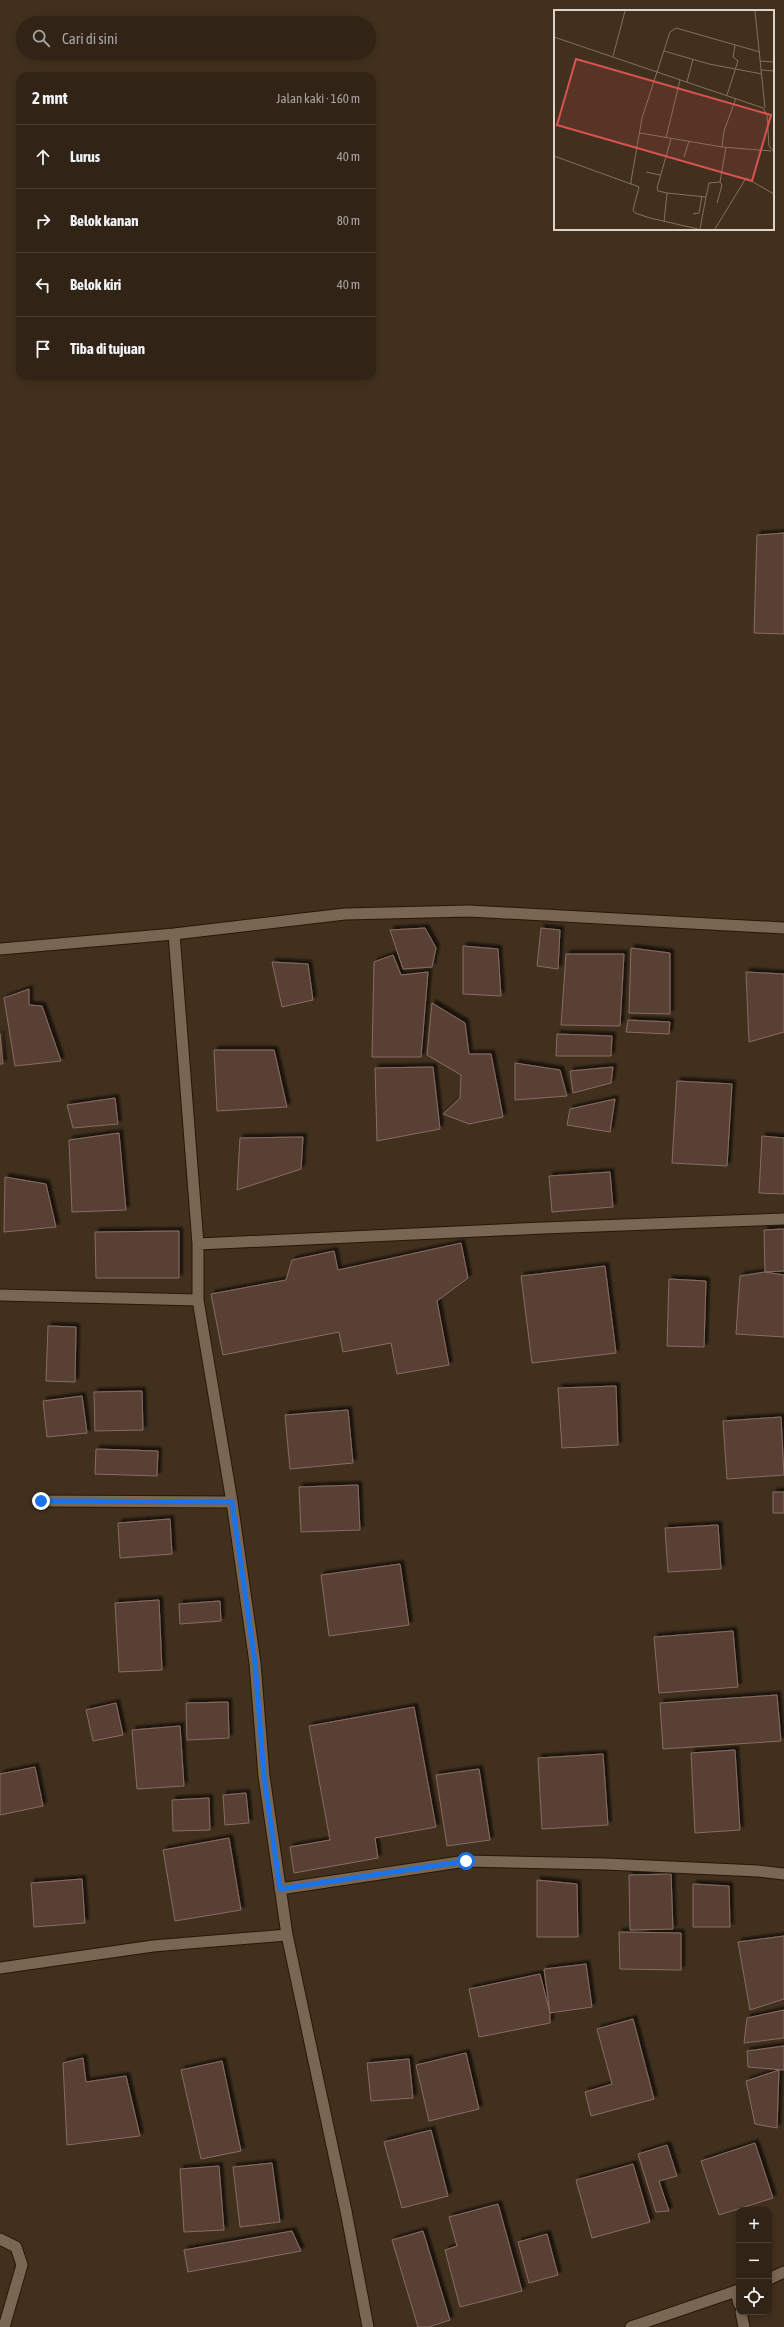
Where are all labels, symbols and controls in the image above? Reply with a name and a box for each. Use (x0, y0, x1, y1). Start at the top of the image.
inset map (554, 10, 774, 230)
search box (16, 16, 376, 60)
icon: search (30, 27, 52, 49)
text: Cari di sini (62, 30, 118, 47)
text: 2 mnt (32, 88, 68, 108)
text: Jalan kaki · 160 m (276, 91, 360, 106)
icon: ahead (32, 146, 54, 168)
text: Lurus (70, 148, 100, 165)
text: 40 m (337, 149, 360, 164)
icon: right (32, 210, 54, 232)
text: Belok kanan (70, 212, 139, 229)
text: 80 m (337, 213, 360, 228)
icon: left (32, 274, 54, 296)
text: Belok kiri (70, 276, 121, 293)
text: 40 m (337, 277, 360, 292)
icon: arrive (32, 338, 54, 360)
text: Tiba di tujuan (70, 340, 145, 357)
route end (32, 1492, 50, 1510)
route start (457, 1852, 475, 1870)
map controls (736, 2207, 772, 2315)
button: + (736, 2207, 772, 2243)
button: − (736, 2243, 772, 2279)
button: locate (736, 2279, 772, 2315)

